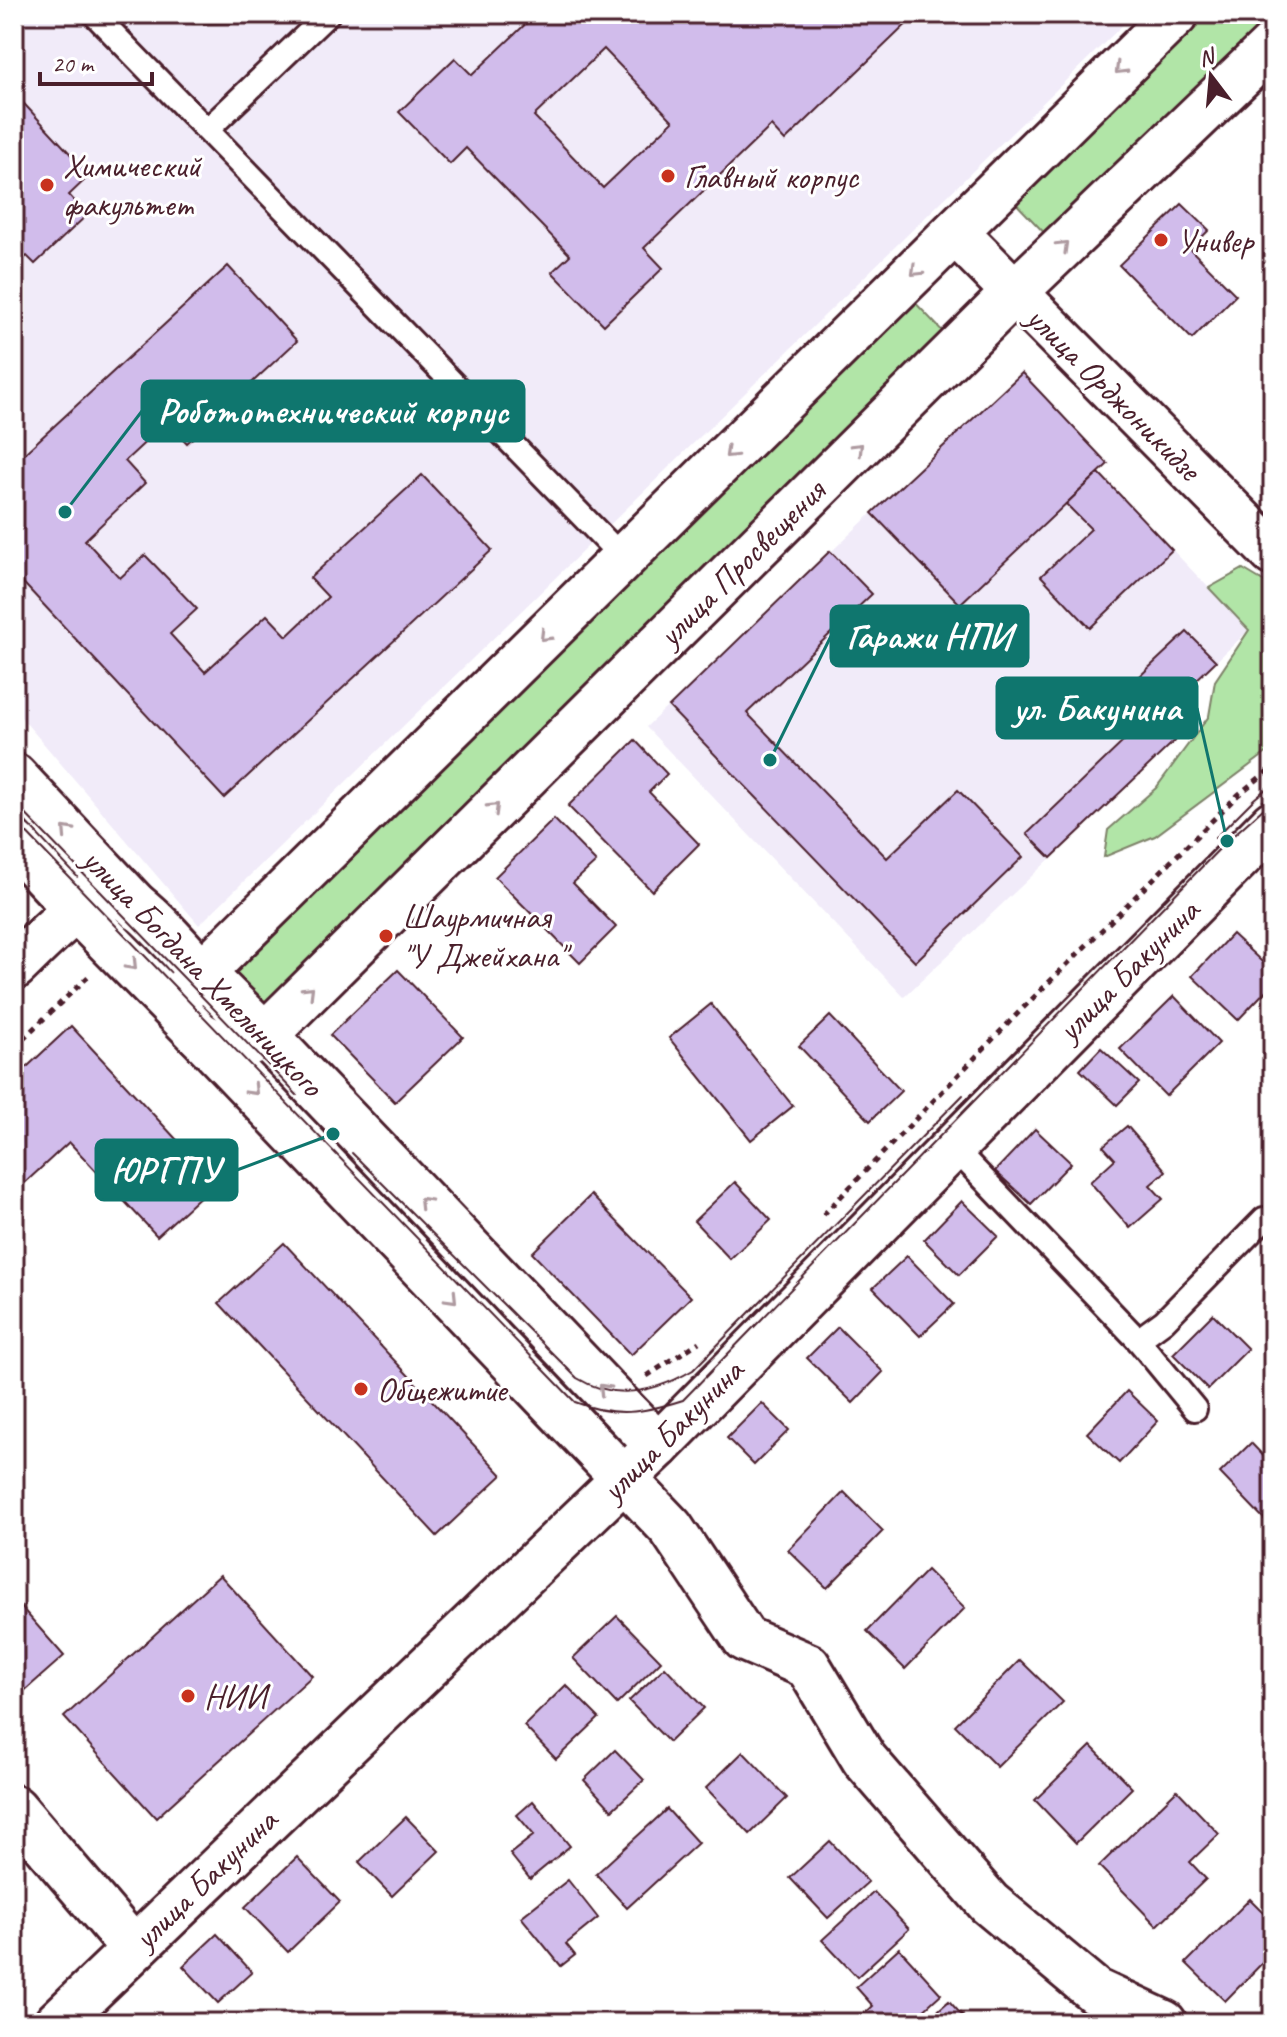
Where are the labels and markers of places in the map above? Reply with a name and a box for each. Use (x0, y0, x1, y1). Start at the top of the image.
place label: Химический факультет (63, 144, 203, 226)
place label: Главный корпус (684, 155, 860, 198)
marker: Главный корпус (659, 167, 677, 185)
marker: Химический факультет (38, 176, 56, 194)
place label: Универ (1177, 219, 1255, 262)
marker: Универ (1152, 231, 1170, 249)
callout: Робототехнический корпус (142, 381, 524, 441)
callout: Гаражи НПИ (831, 606, 1028, 666)
callout: ул. Бакунина (997, 678, 1197, 738)
place label: Шаурмичная "У Джейхана" (402, 895, 573, 977)
marker: Шаурмичная "У Джейхана" (377, 927, 395, 945)
callout: ЮРГПУ (96, 1140, 237, 1200)
place label: Общежитие (377, 1368, 509, 1411)
marker: Общежитие (352, 1380, 370, 1398)
place label: НИИ (204, 1675, 272, 1718)
marker: НИИ (179, 1687, 197, 1705)

